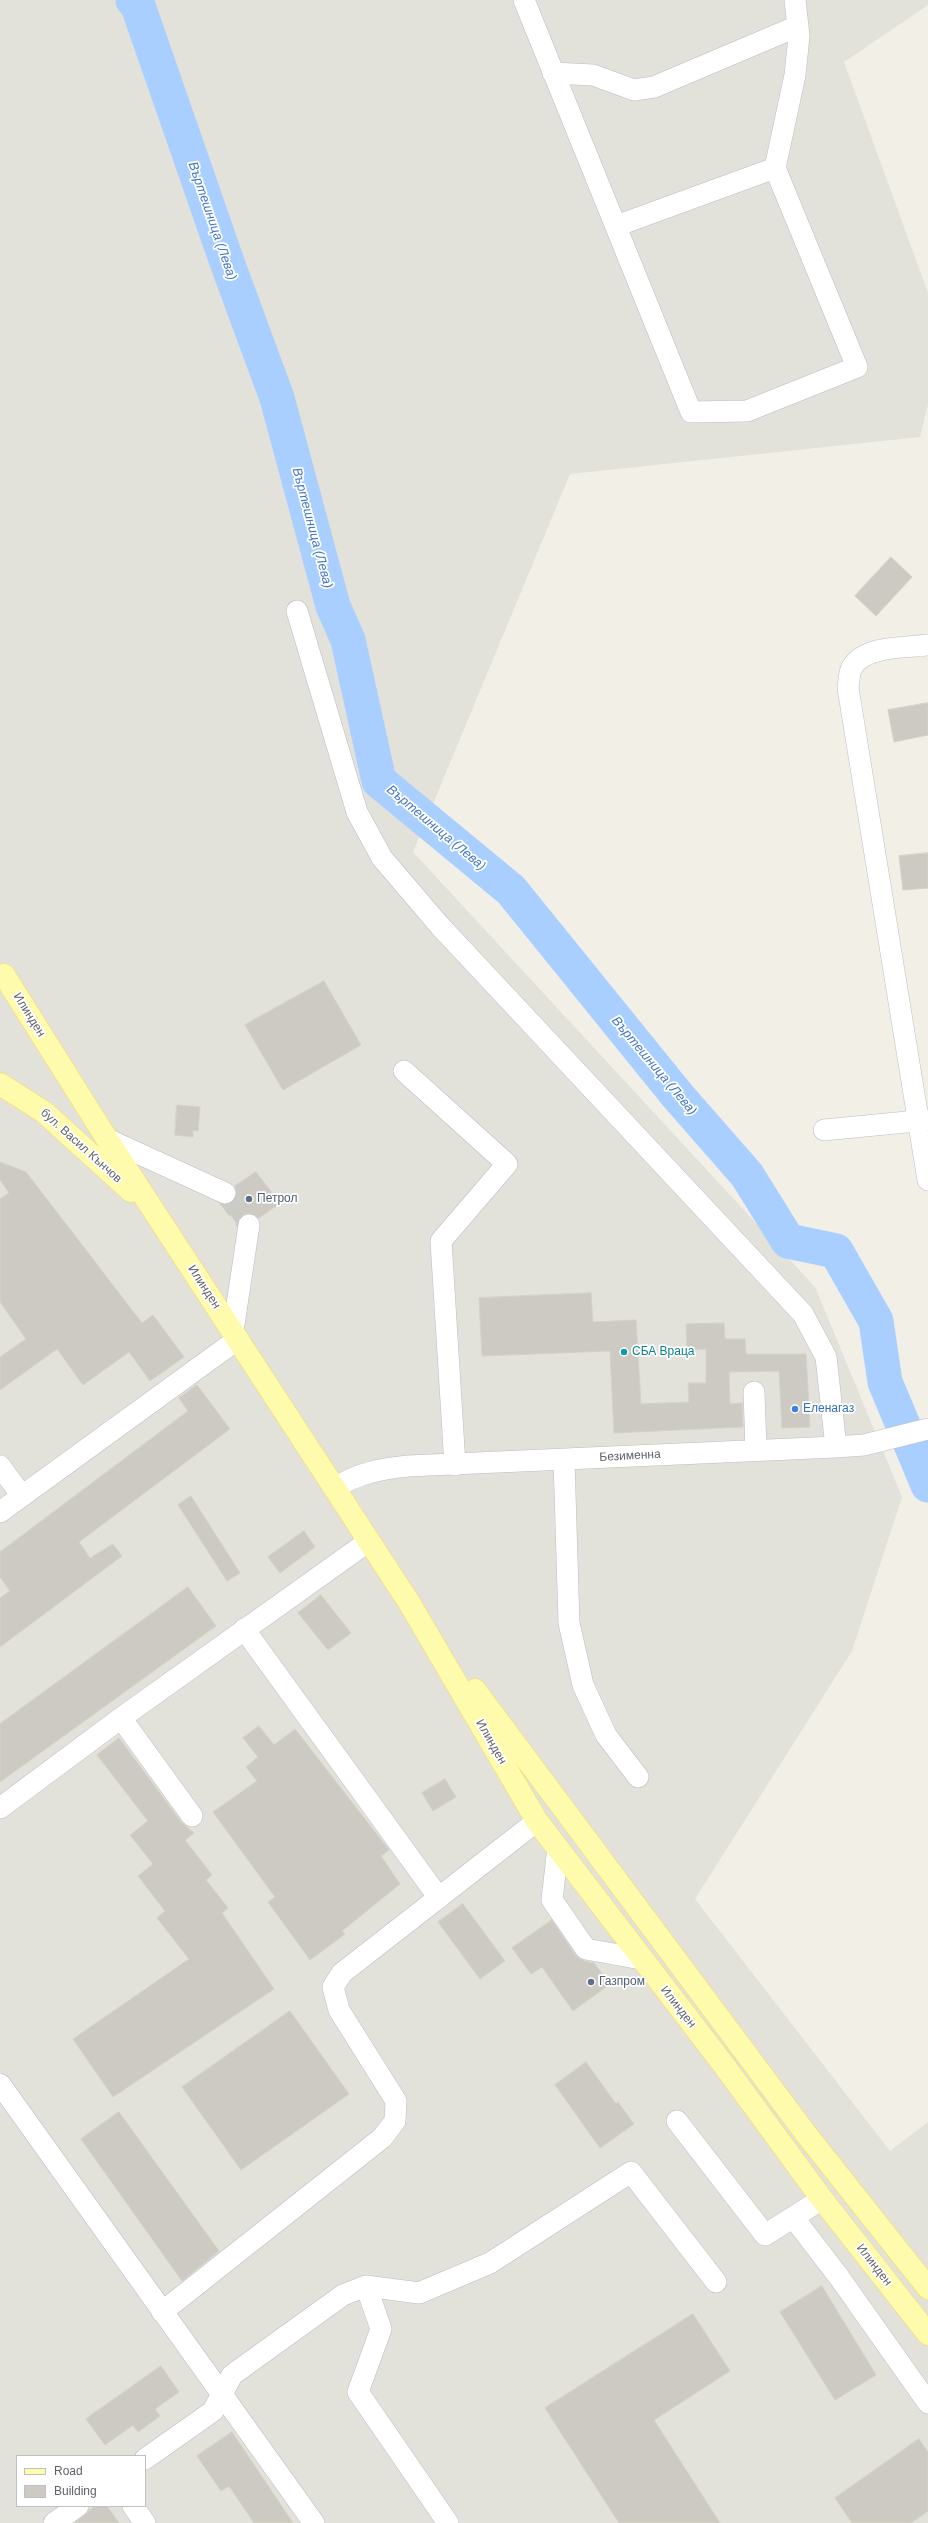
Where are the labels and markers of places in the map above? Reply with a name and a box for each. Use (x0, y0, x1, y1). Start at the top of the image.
place label: Петрол (257, 1192, 297, 1206)
marker: Петрол (244, 1194, 254, 1204)
place label: СБА Враца (632, 1345, 695, 1359)
marker: СБА Враца (619, 1347, 629, 1357)
place label: Еленагаз (803, 1402, 854, 1416)
marker: Еленагаз (790, 1404, 800, 1414)
place label: Газпром (599, 1975, 645, 1989)
marker: Газпром (586, 1977, 596, 1987)

